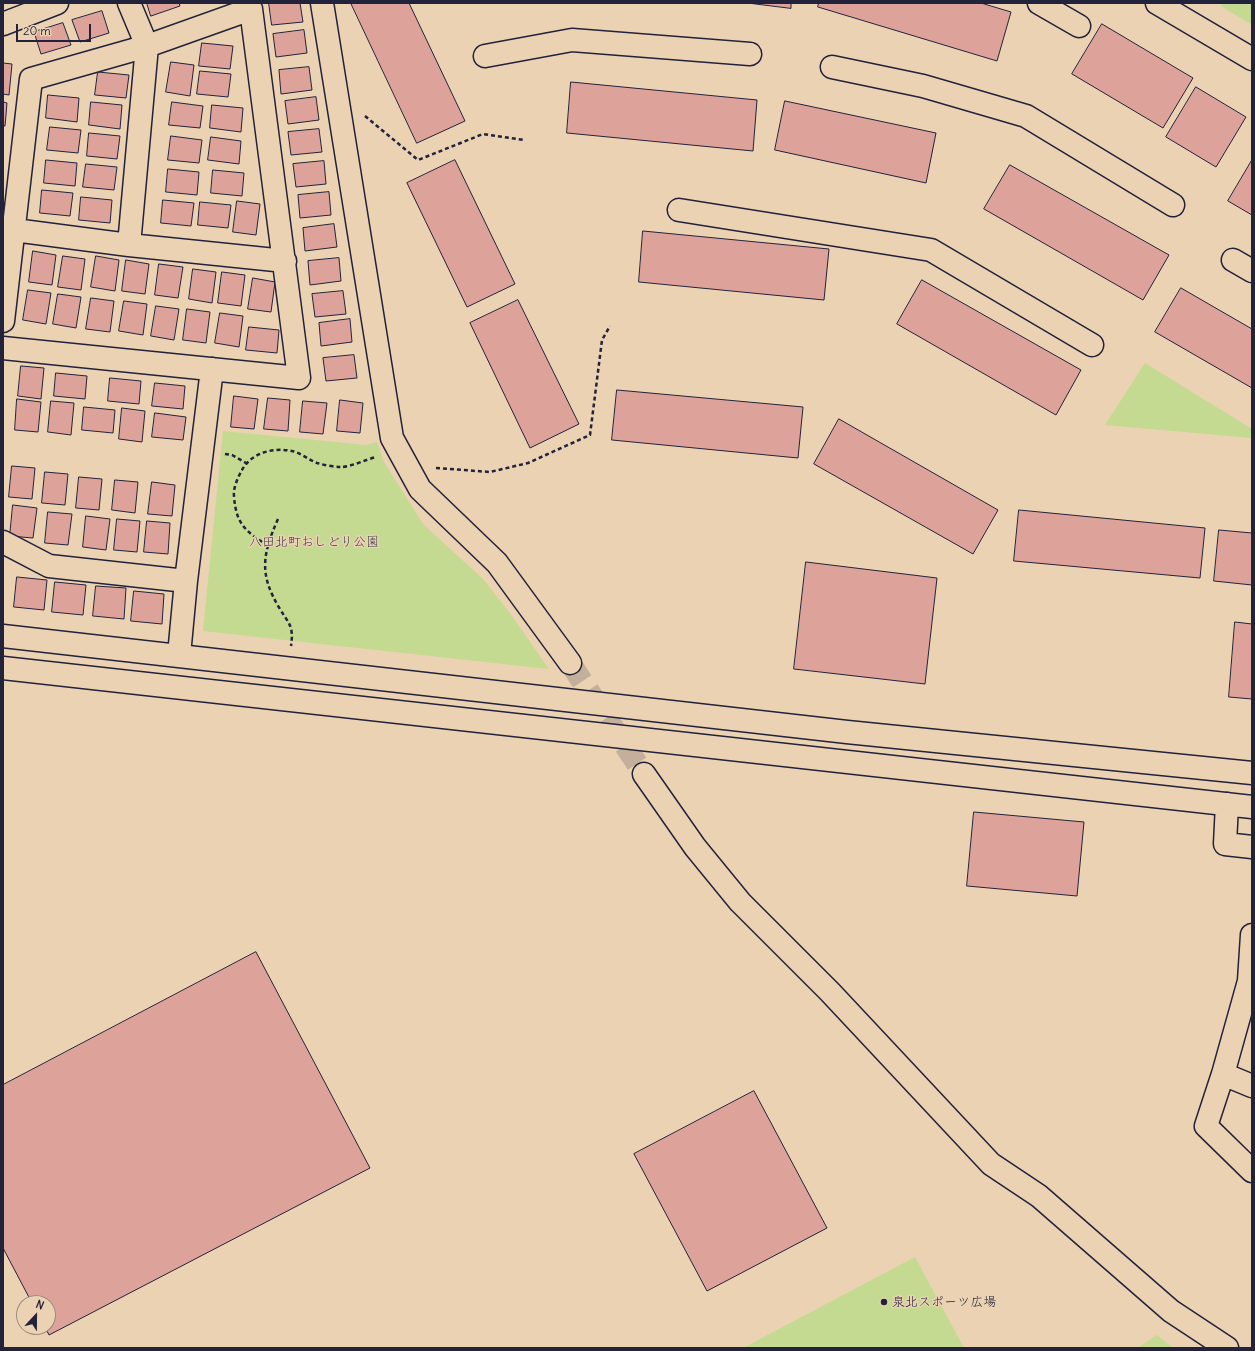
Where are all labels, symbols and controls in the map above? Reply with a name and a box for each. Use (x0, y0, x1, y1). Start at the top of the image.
scale bar (18, 16, 93, 42)
text: 20 m (23, 23, 51, 38)
park label: 八田北町おしどり公園 (249, 534, 379, 550)
place label: 泉北スポーツ広場 (892, 1294, 996, 1310)
north arrow (16, 1295, 56, 1335)
text: N (34, 1297, 46, 1313)
marker: 泉北スポーツ広場 (879, 1297, 889, 1307)

